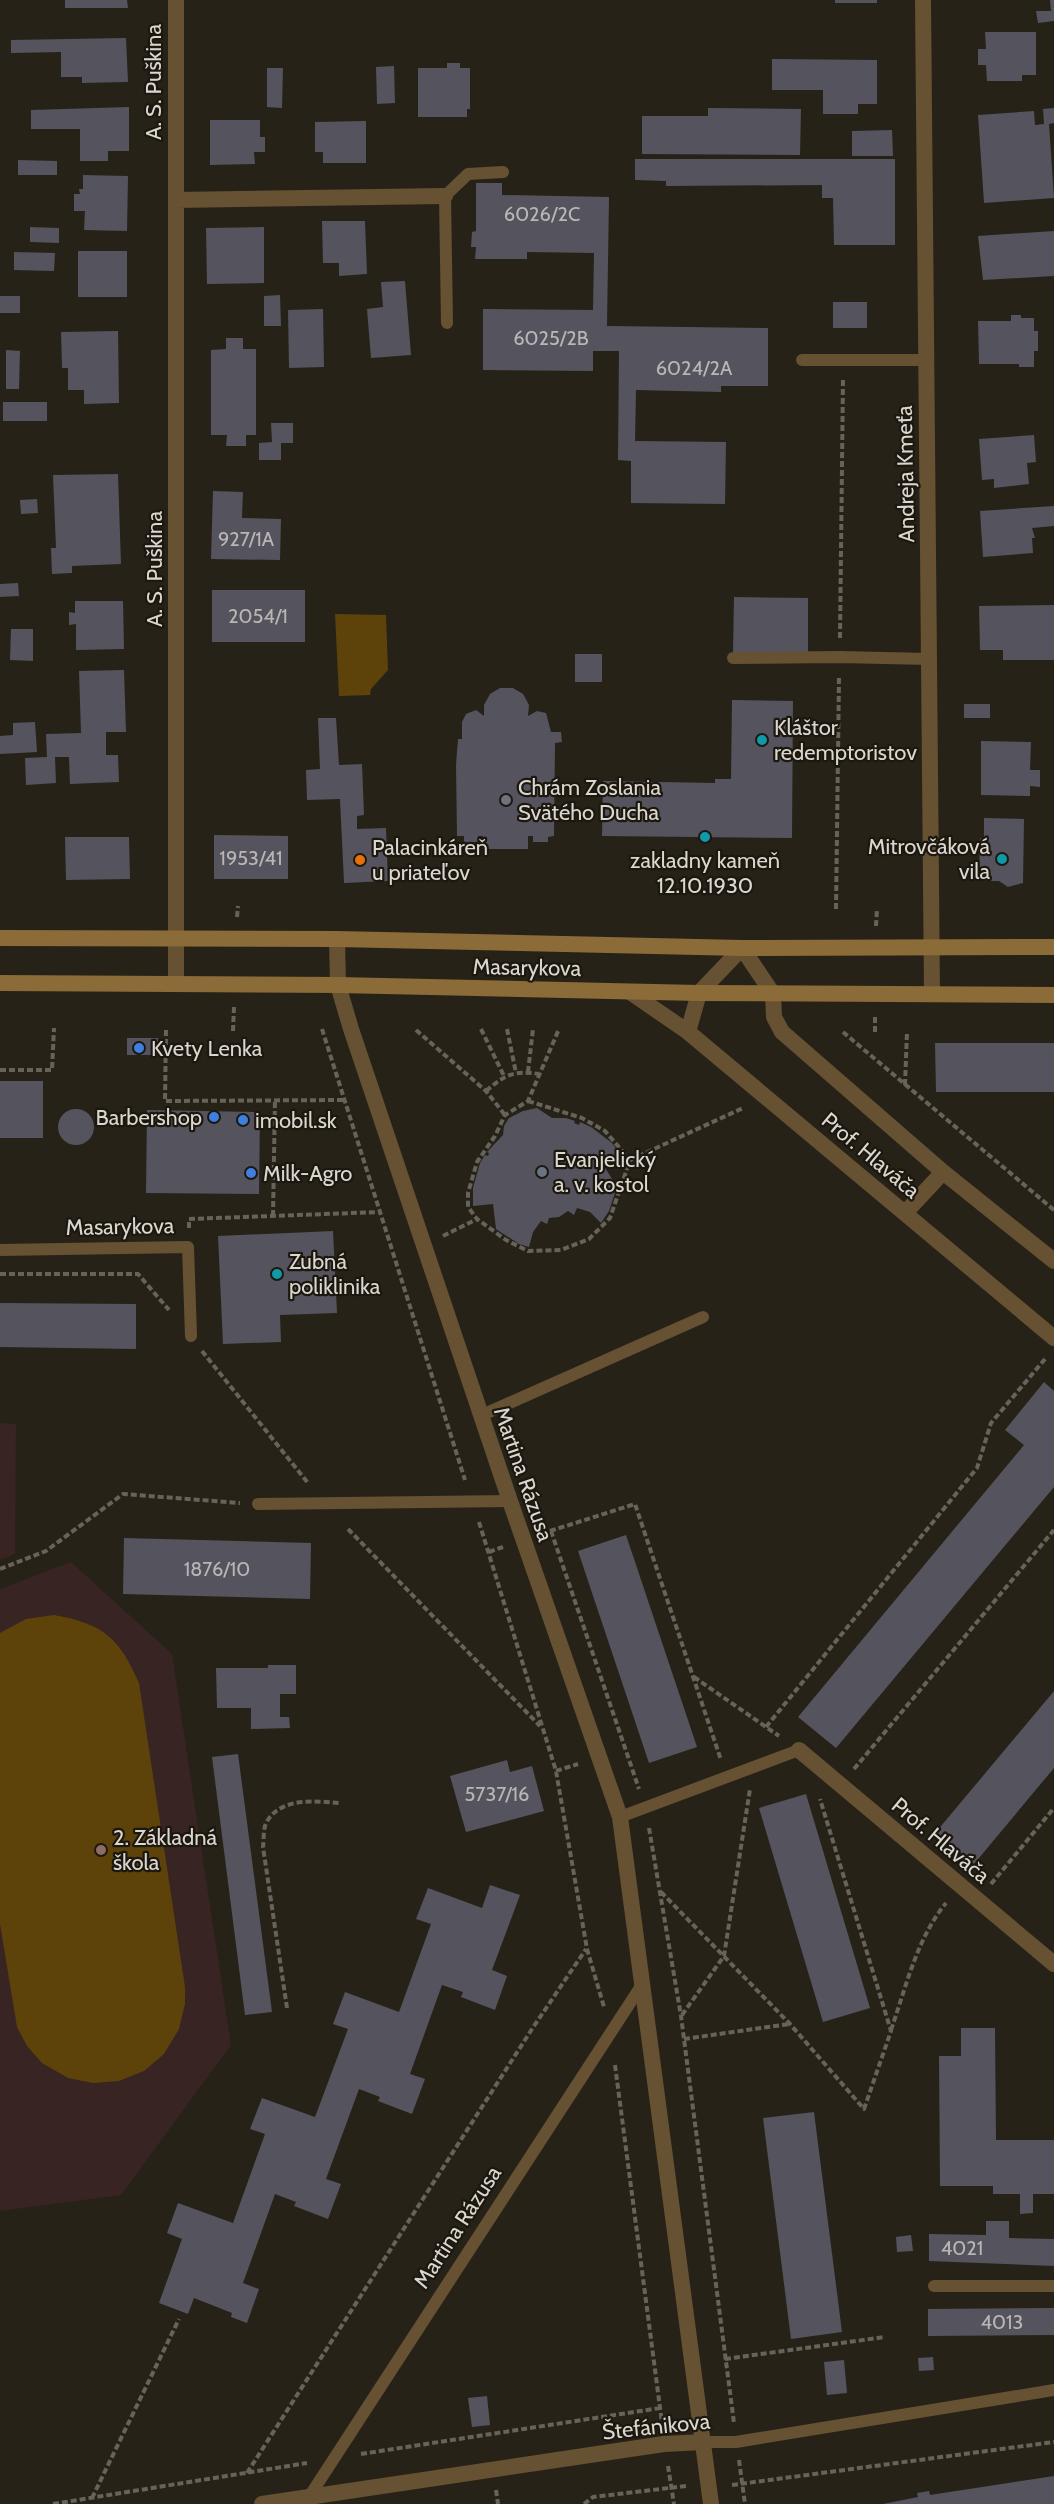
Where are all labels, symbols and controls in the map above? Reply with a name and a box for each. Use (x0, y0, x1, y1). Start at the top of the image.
street label: A. S. Puškina (140, 24, 167, 140)
house number: 6026/2C (504, 202, 580, 226)
house number: 6025/2B (513, 326, 589, 350)
house number: 6024/2A (656, 356, 733, 380)
street label: Andreja Kmeťa (891, 405, 920, 543)
street label: A. S. Puškina (141, 511, 168, 627)
house number: 927/1A (218, 527, 275, 551)
house number: 2054/1 (228, 604, 288, 628)
place label: Kláštor redemptoristov (774, 714, 917, 766)
marker: Kláštor redemptoristov (755, 733, 769, 747)
place label: Chrám Zoslania Svätého Ducha (518, 774, 661, 826)
marker: Chrám Zoslania Svätého Ducha (499, 793, 513, 807)
marker: zakladny kameň 12.10.1930 (698, 830, 712, 844)
place label: Mitrovčáková vila (868, 833, 990, 885)
place label: Palacinkáreň u priateľov (372, 834, 488, 886)
house number: 1953/41 (219, 846, 283, 870)
place label: zakladny kameň 12.10.1930 (630, 847, 780, 899)
marker: Mitrovčáková vila (995, 852, 1009, 866)
marker: Palacinkáreň u priateľov (353, 853, 367, 867)
street label: Masarykova (472, 953, 582, 982)
place label: Kvety Lenka (151, 1035, 263, 1062)
marker: Kvety Lenka (132, 1041, 146, 1055)
place label: Barbershop (96, 1104, 202, 1131)
place label: imobil.sk (255, 1107, 337, 1134)
street label: Prof. Hlaváča (816, 1107, 926, 1204)
marker: Barbershop (207, 1110, 221, 1124)
marker: imobil.sk (236, 1113, 250, 1127)
place label: Evanjelický a. v. kostol (554, 1146, 656, 1198)
place label: Milk-Agro (263, 1160, 352, 1187)
marker: Evanjelický a. v. kostol (535, 1165, 549, 1179)
marker: Milk-Agro (244, 1166, 258, 1180)
street label: Masarykova (66, 1212, 175, 1241)
place label: Zubná poliklinika (289, 1248, 381, 1300)
marker: Zubná poliklinika (270, 1267, 284, 1281)
street label: Martina Rázusa (488, 1403, 559, 1545)
house number: 1876/10 (184, 1557, 250, 1581)
house number: 5737/16 (465, 1782, 529, 1806)
street label: Prof. Hlaváča (886, 1792, 996, 1889)
place label: 2. Základná škola (113, 1824, 218, 1876)
marker: 2. Základná škola (94, 1843, 108, 1857)
street label: Martina Rázusa (408, 2161, 507, 2294)
house number: 4021 (941, 2236, 983, 2260)
house number: 4013 (981, 2310, 1023, 2334)
street label: Štefánikova (601, 2407, 712, 2446)

